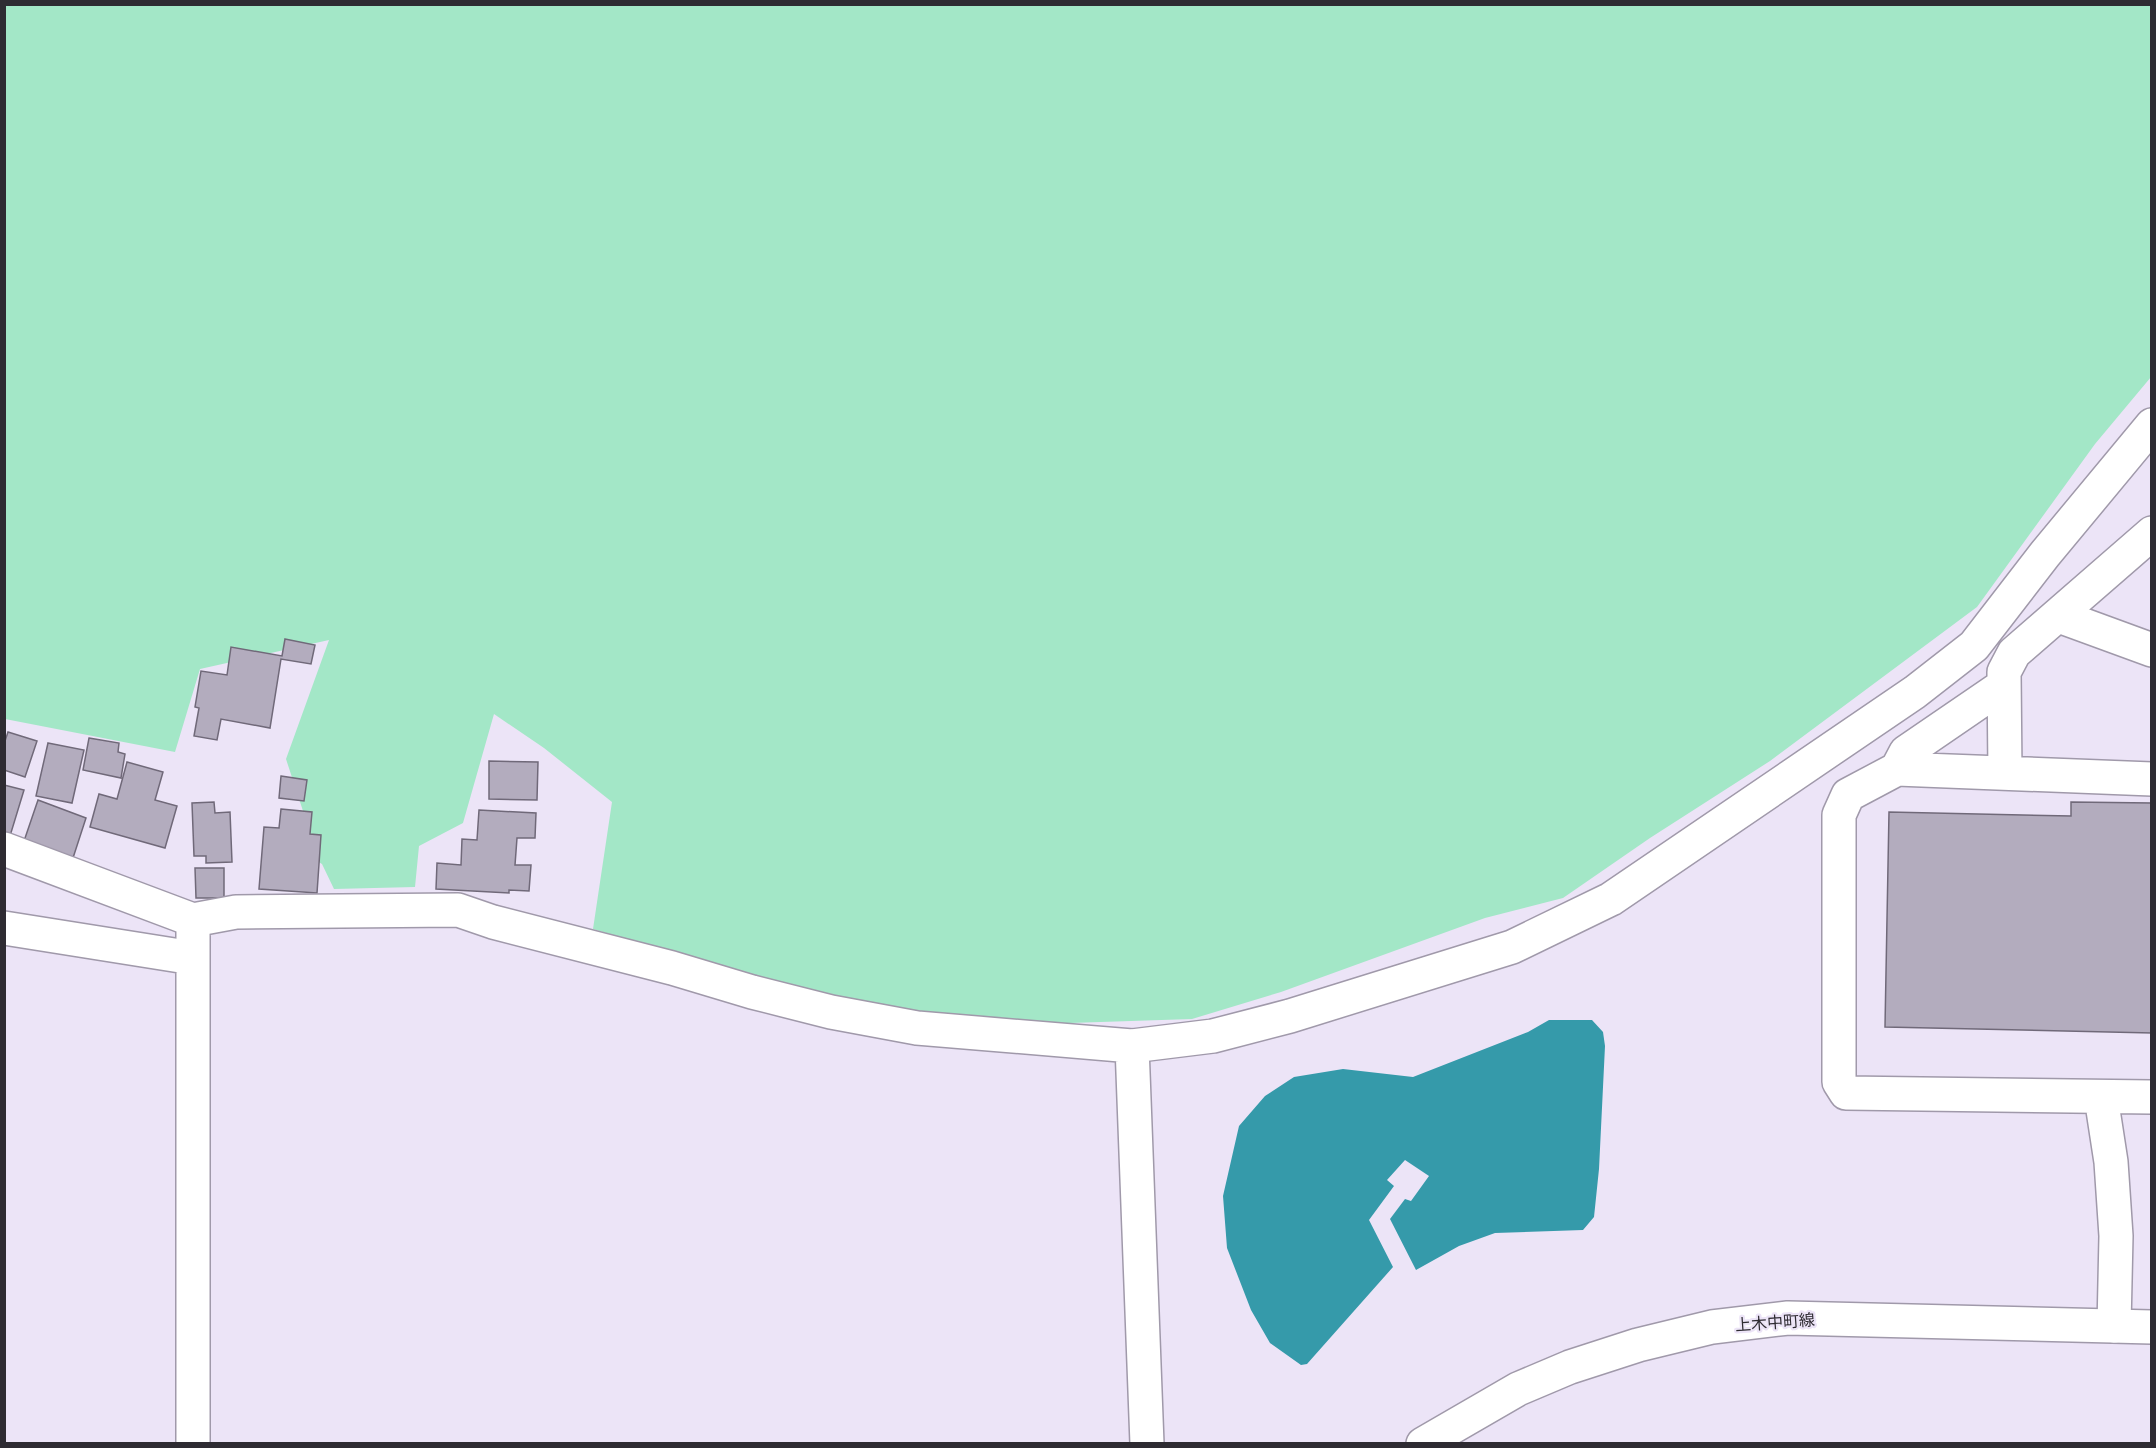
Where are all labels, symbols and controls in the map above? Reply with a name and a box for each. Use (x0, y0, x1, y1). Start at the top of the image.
street label: 上木中町線 (1734, 1310, 1816, 1334)

